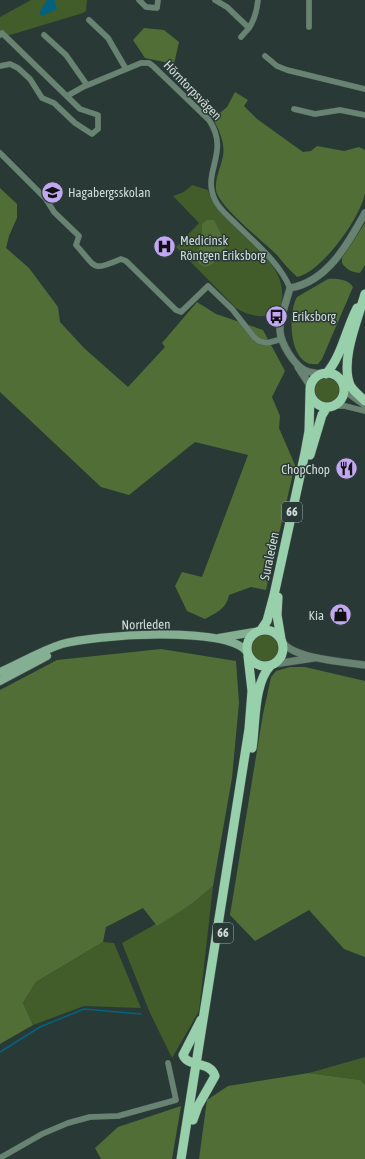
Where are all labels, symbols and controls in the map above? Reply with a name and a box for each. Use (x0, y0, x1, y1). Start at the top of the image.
street label: Hörntorpsvägen (161, 57, 225, 123)
school or university icon: Hagabergsskolan (40, 179, 66, 205)
place label: Hagabergsskolan (68, 185, 151, 200)
place label: Medicinsk Röntgen Eriksborg (180, 233, 266, 263)
hospital icon: Medicinsk Röntgen Eriksborg (151, 234, 177, 260)
bus stop icon: Eriksborg (264, 303, 290, 329)
place label: Eriksborg (292, 309, 336, 324)
restaurant icon: ChopChop (333, 456, 359, 482)
place label: ChopChop (281, 462, 330, 477)
road number: 66 (282, 502, 302, 522)
street label: Suraleden (257, 531, 282, 582)
shop icon: Kia (327, 602, 353, 628)
place label: Kia (309, 608, 324, 623)
street label: Norrleden (121, 617, 171, 632)
road number: 66 (213, 923, 233, 943)

